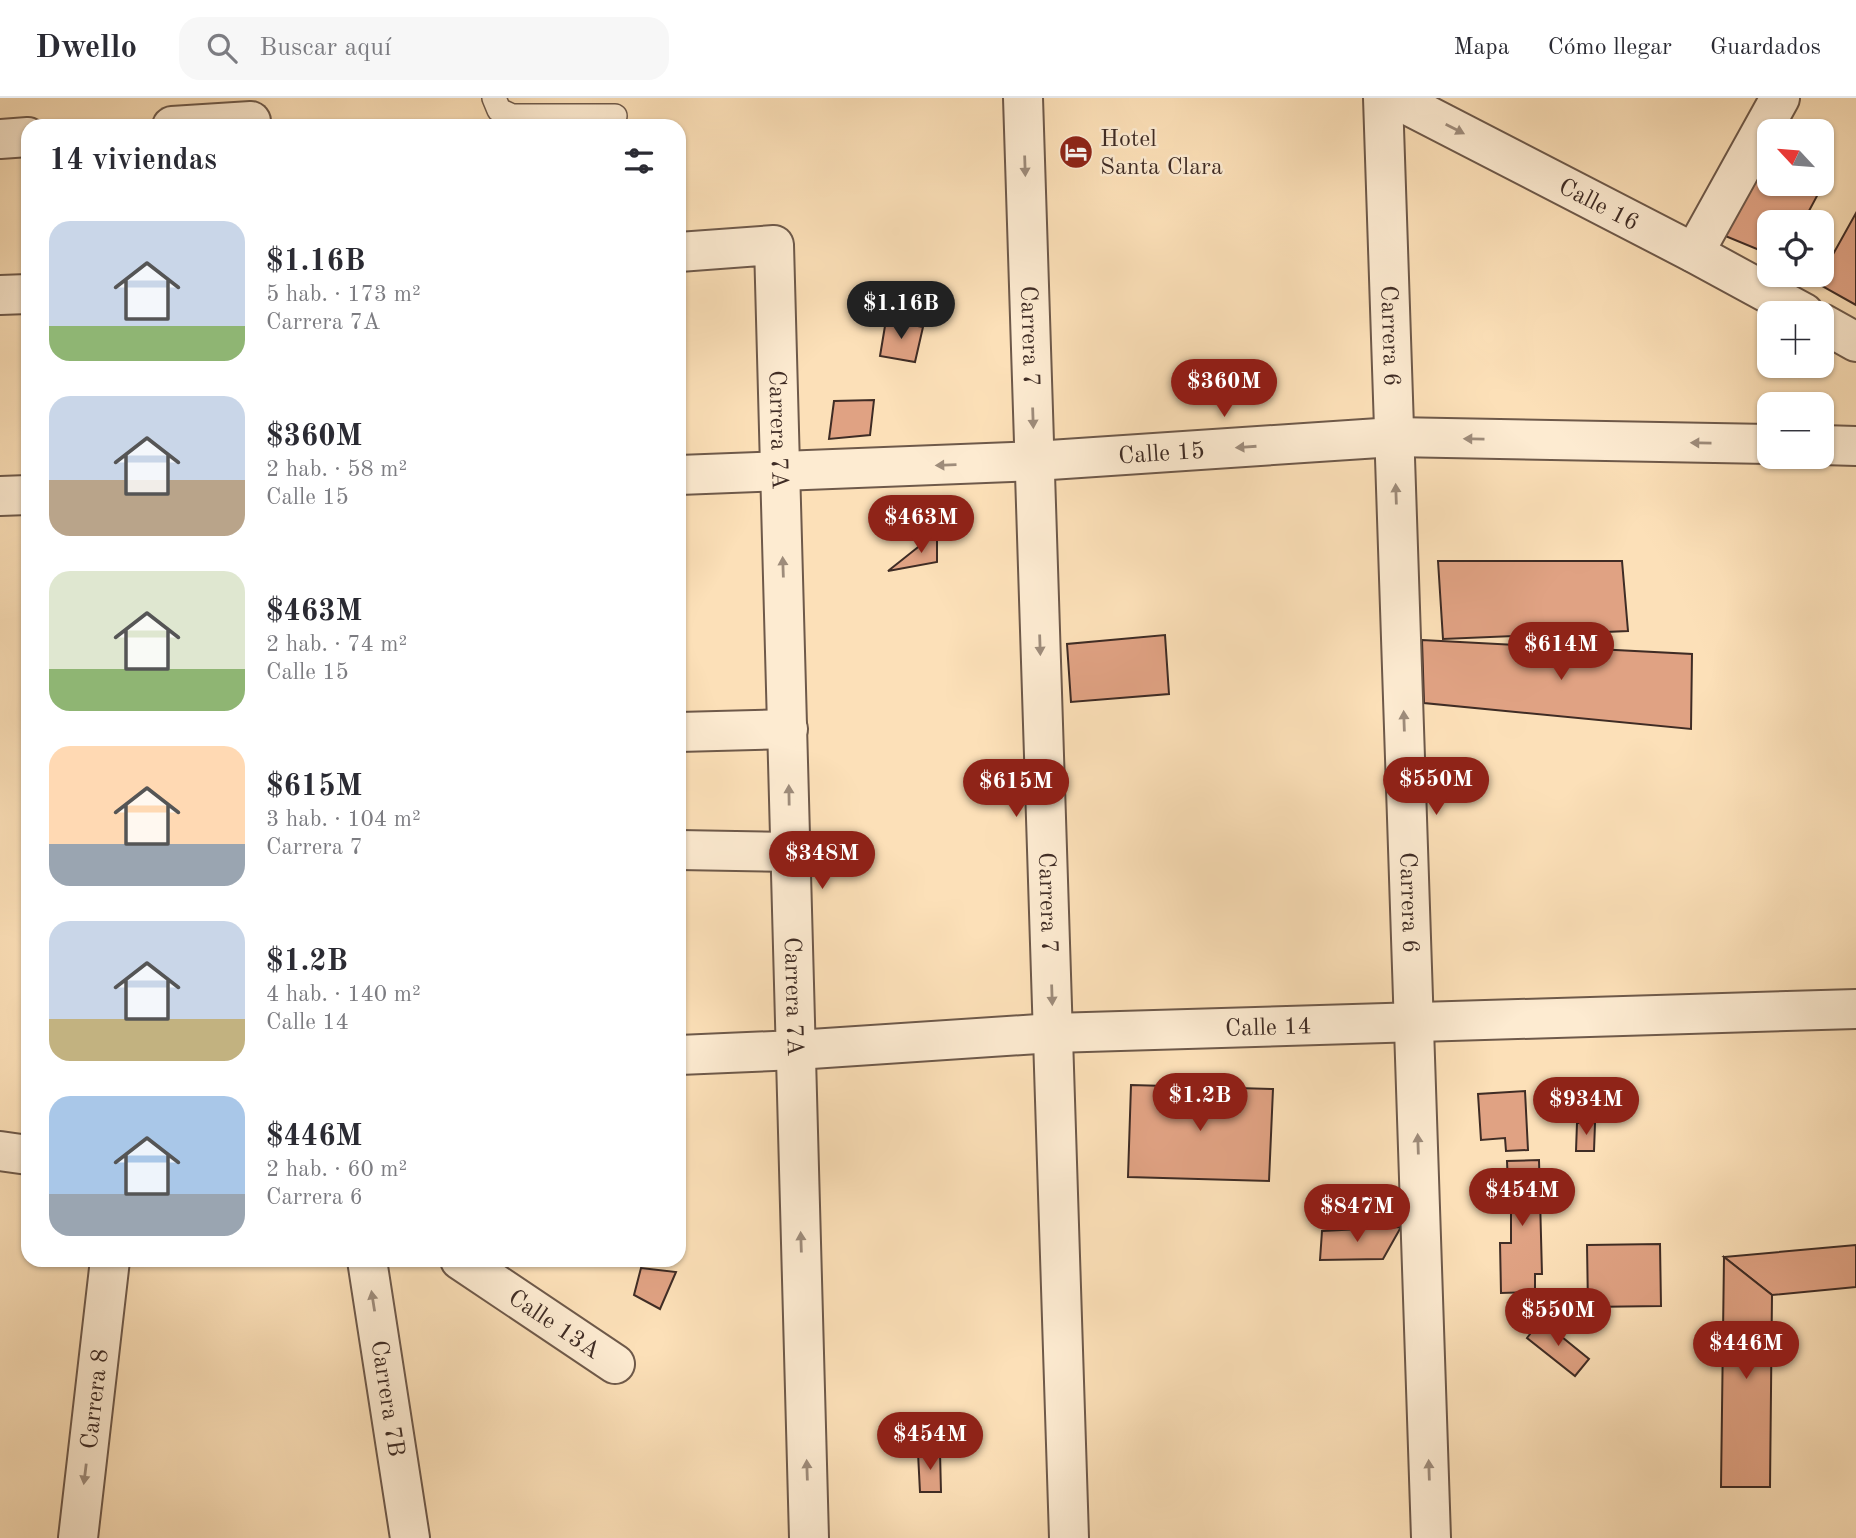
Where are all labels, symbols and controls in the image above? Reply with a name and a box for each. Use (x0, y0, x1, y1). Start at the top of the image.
search box (179, 17, 669, 80)
icon: search (203, 29, 241, 67)
text: Dwello (35, 32, 137, 65)
text: Buscar aquí (259, 35, 391, 61)
text: Mapa (1453, 36, 1510, 60)
text: Cómo llegar (1548, 36, 1672, 60)
text: Guardados (1710, 36, 1821, 60)
north arrow (1757, 119, 1834, 196)
map controls (1757, 119, 1834, 469)
one-way arrow (1445, 124, 1465, 135)
place label: Hotel Santa Clara (1100, 128, 1223, 180)
hotel icon: Hotel Santa Clara (1057, 133, 1095, 171)
icon: filters (620, 142, 658, 180)
text: 14 viviendas (49, 146, 217, 176)
one-way arrow (1020, 155, 1031, 177)
street label: Calle 16 (1554, 175, 1642, 236)
button: locate (1757, 210, 1834, 287)
text: $1.16B (266, 247, 365, 277)
icon: home (105, 249, 189, 333)
pin: $1.16B (844, 282, 958, 341)
text: 5 hab. · 173 m² (266, 283, 421, 306)
street label: Carrera 7 (1015, 285, 1042, 387)
street label: Carrera 6 (1375, 285, 1403, 387)
text: $1.16B (863, 292, 939, 315)
button: + (1757, 301, 1834, 378)
text: Carrera 7A (266, 311, 380, 334)
pin: $360M (1175, 360, 1273, 419)
street label: Carrera 7A (763, 370, 791, 490)
text: $360M (1187, 370, 1261, 393)
button: − (1757, 392, 1834, 469)
one-way arrow (1028, 407, 1039, 429)
text: $360M (266, 422, 362, 452)
icon: home (105, 424, 189, 508)
one-way arrow (1462, 433, 1484, 444)
one-way arrow (1690, 437, 1712, 449)
street label: Calle 15 (1118, 440, 1206, 469)
one-way arrow (1235, 442, 1257, 453)
text: 2 hab. · 58 m² (266, 458, 407, 481)
one-way arrow (935, 459, 957, 470)
one-way arrow (1390, 483, 1402, 505)
text: Calle 15 (266, 486, 349, 509)
pin: $463M (872, 496, 970, 555)
text: $463M (884, 506, 958, 529)
one-way arrow (777, 556, 789, 578)
text: $463M (266, 597, 362, 627)
icon: home (105, 599, 189, 683)
pin: $614M (1512, 622, 1610, 682)
text: 2 hab. · 74 m² (266, 633, 407, 656)
text: $614M (1524, 633, 1598, 656)
one-way arrow (1035, 635, 1046, 657)
text: Calle 15 (266, 661, 349, 684)
one-way arrow (1398, 710, 1409, 732)
pin: $550M (1387, 758, 1485, 817)
pin: $615M (967, 760, 1065, 819)
text: $550M (1399, 768, 1473, 791)
text: $615M (979, 770, 1053, 793)
text: $615M (266, 772, 362, 802)
icon: home (105, 774, 189, 858)
one-way arrow (784, 783, 795, 805)
text: 3 hab. · 104 m² (266, 808, 421, 831)
pin: $348M (773, 832, 871, 891)
text: Carrera 7 (266, 836, 363, 859)
text: $348M (785, 842, 859, 865)
street label: Carrera 7 (1033, 852, 1060, 954)
street label: Carrera 6 (1394, 852, 1421, 954)
street label: Carrera 7A (779, 937, 806, 1057)
text: $1.2B (266, 947, 348, 977)
icon: home (105, 949, 189, 1033)
text: 4 hab. · 140 m² (266, 983, 421, 1006)
one-way arrow (1046, 985, 1057, 1007)
text: Calle 14 (266, 1011, 349, 1034)
street label: Calle 14 (1225, 1015, 1312, 1042)
pin: $1.2B (1151, 1074, 1249, 1133)
pin: $934M (1537, 1077, 1635, 1137)
text: $1.2B (1169, 1084, 1231, 1107)
text: $934M (1549, 1088, 1623, 1111)
text: $446M (266, 1122, 362, 1152)
icon: home (105, 1124, 189, 1208)
one-way arrow (1412, 1133, 1423, 1155)
text: 2 hab. · 60 m² (266, 1158, 407, 1181)
pin: $454M (1473, 1168, 1571, 1228)
text: $454M (1485, 1179, 1559, 1202)
pin: $847M (1308, 1184, 1406, 1244)
text: Carrera 6 (266, 1186, 363, 1209)
text: $847M (1320, 1195, 1394, 1218)
one-way arrow (796, 1231, 807, 1253)
street label: Calle 13A (503, 1286, 604, 1364)
pin: $550M (1509, 1288, 1607, 1348)
one-way arrow (367, 1290, 378, 1312)
text: $550M (1521, 1299, 1595, 1322)
pin: $446M (1697, 1322, 1795, 1381)
text: $446M (1709, 1332, 1783, 1355)
street label: Carrera 7B (366, 1339, 407, 1459)
street label: Carrera 8 (78, 1348, 114, 1451)
pin: $454M (881, 1412, 979, 1472)
text: $454M (893, 1423, 967, 1446)
one-way arrow (802, 1459, 813, 1481)
one-way arrow (1423, 1459, 1434, 1481)
one-way arrow (80, 1463, 91, 1485)

